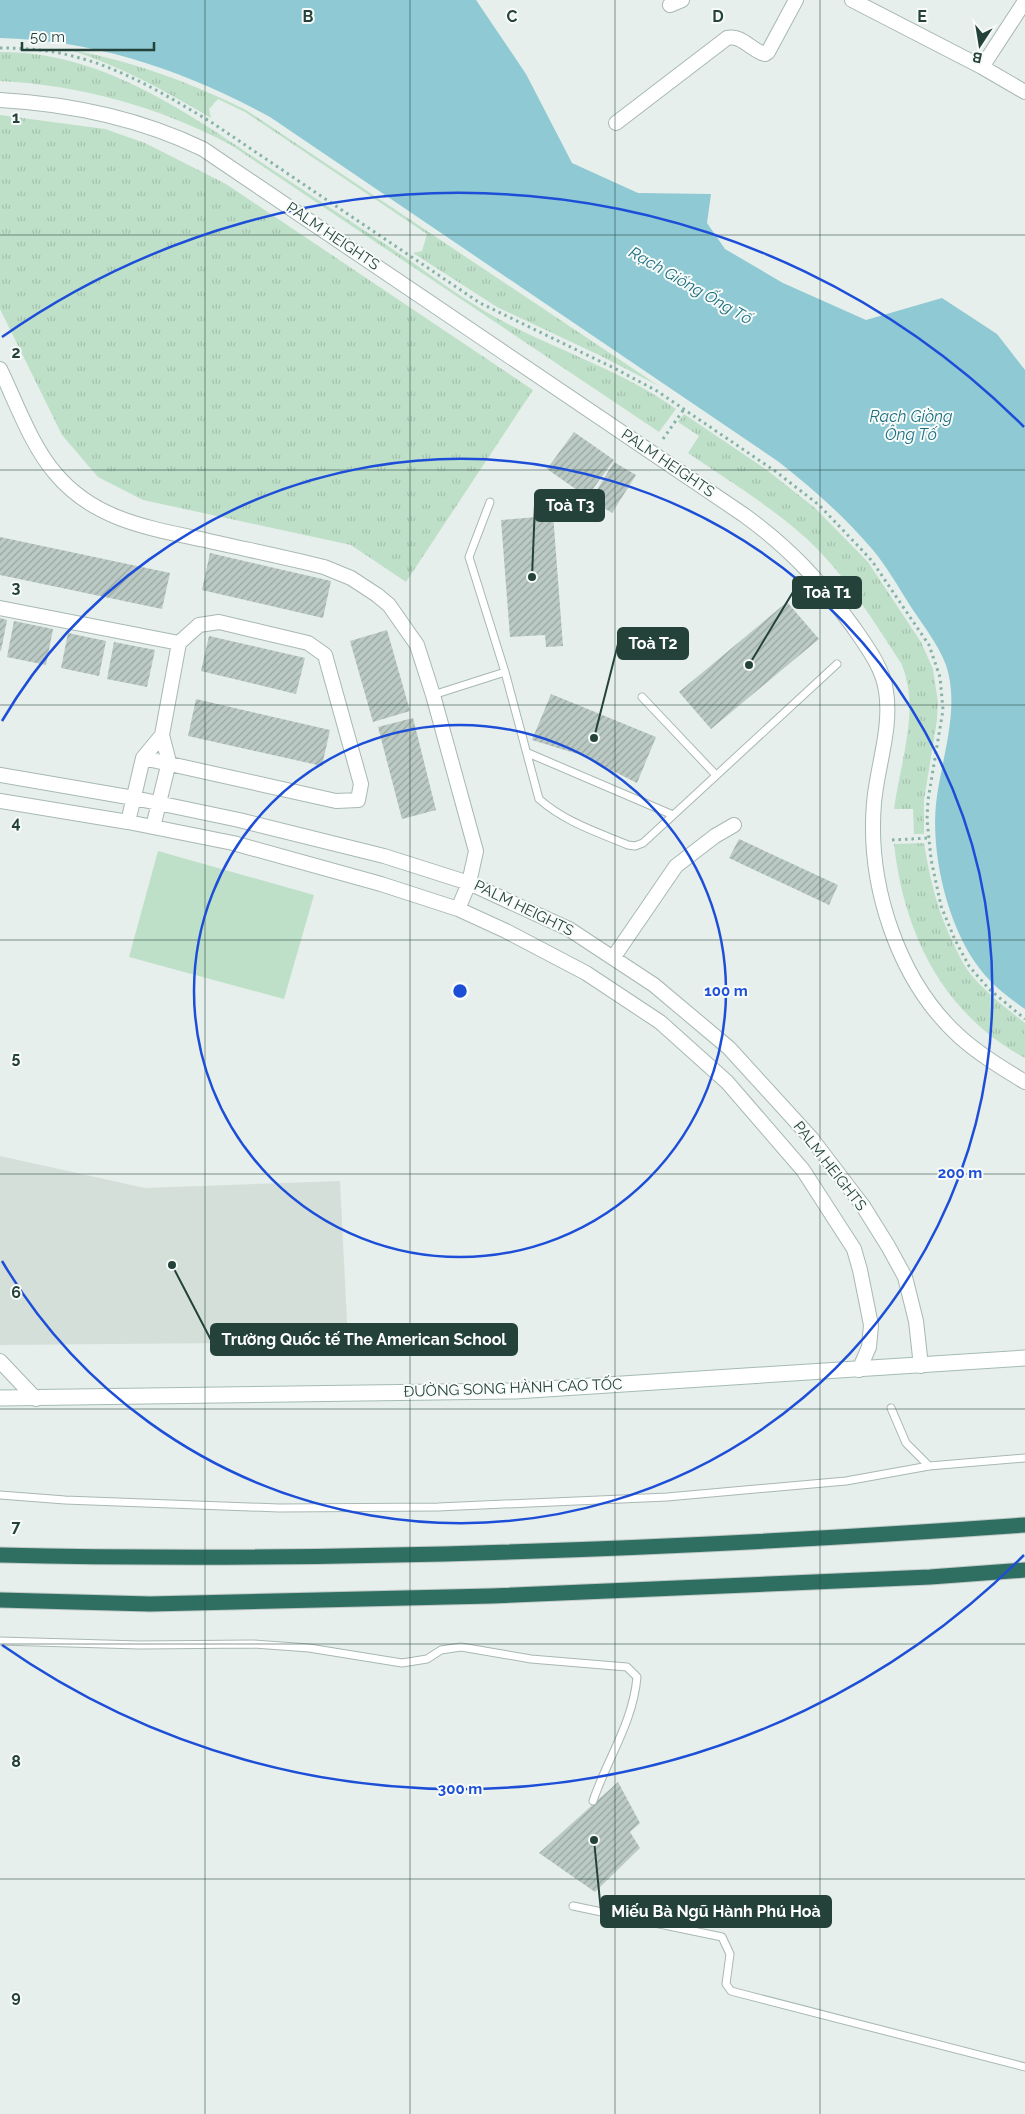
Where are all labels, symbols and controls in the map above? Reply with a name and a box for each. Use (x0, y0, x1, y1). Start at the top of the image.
text: B (303, 7, 314, 26)
text: C (507, 7, 518, 26)
text: D (712, 7, 724, 26)
text: E (917, 7, 927, 26)
scale bar (22, 20, 155, 52)
north arrow (955, 20, 1005, 70)
text: 50 m (30, 28, 65, 46)
text: B (971, 49, 984, 67)
text: 1 (12, 108, 20, 127)
street label: PALM HEIGHTS (283, 198, 383, 274)
water label: Rạch Giống Ống Tố (626, 241, 757, 329)
text: 2 (11, 343, 21, 362)
water label: Rạch Giồng Ông Tố (870, 407, 953, 444)
street label: PALM HEIGHTS (618, 425, 718, 501)
callout: Toà T3 (535, 490, 604, 521)
text: Toà T3 (546, 496, 595, 515)
callout: Toà T1 (793, 577, 861, 608)
text: 3 (12, 578, 21, 597)
text: Toà T1 (803, 583, 851, 602)
callout: Toà T2 (618, 628, 688, 659)
text: Toà T2 (628, 634, 678, 653)
text: 4 (11, 813, 21, 832)
street label: PALM HEIGHTS (471, 876, 577, 940)
centre of rings (451, 982, 469, 1000)
text: 100 m (704, 982, 748, 1000)
text: 5 (12, 1048, 21, 1067)
street label: PALM HEIGHTS (790, 1118, 870, 1214)
text: 200 m (938, 1164, 982, 1182)
text: 6 (11, 1283, 21, 1302)
callout: Trường Quốc tế The American School (211, 1324, 517, 1355)
text: Trường Quốc tế The American School (222, 1330, 507, 1349)
street label: ĐƯỜNG SONG HÀNH CAO TỐC (403, 1374, 623, 1401)
text: 7 (12, 1517, 21, 1536)
text: 8 (11, 1752, 21, 1771)
text: 300 m (438, 1780, 482, 1798)
callout: Miếu Bà Ngũ Hành Phú Hoà (601, 1896, 831, 1927)
text: Miếu Bà Ngũ Hành Phú Hoà (611, 1902, 821, 1921)
text: 9 (11, 1987, 21, 2006)

